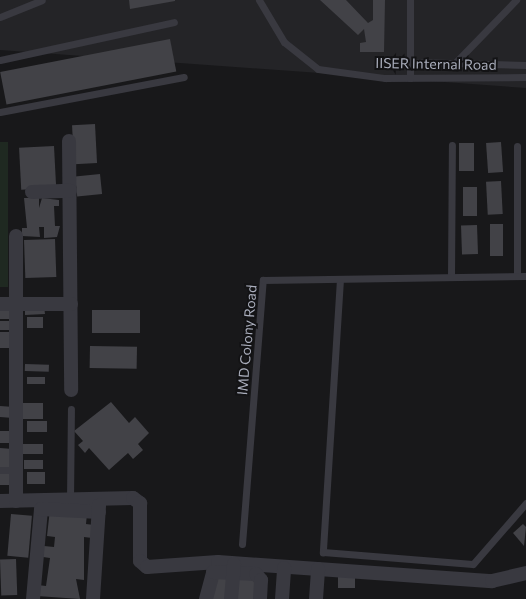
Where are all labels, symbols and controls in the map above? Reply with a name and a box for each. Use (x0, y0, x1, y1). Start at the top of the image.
street label: IISER Internal Road (375, 55, 497, 73)
street label: IMD Colony Road (234, 284, 260, 396)

